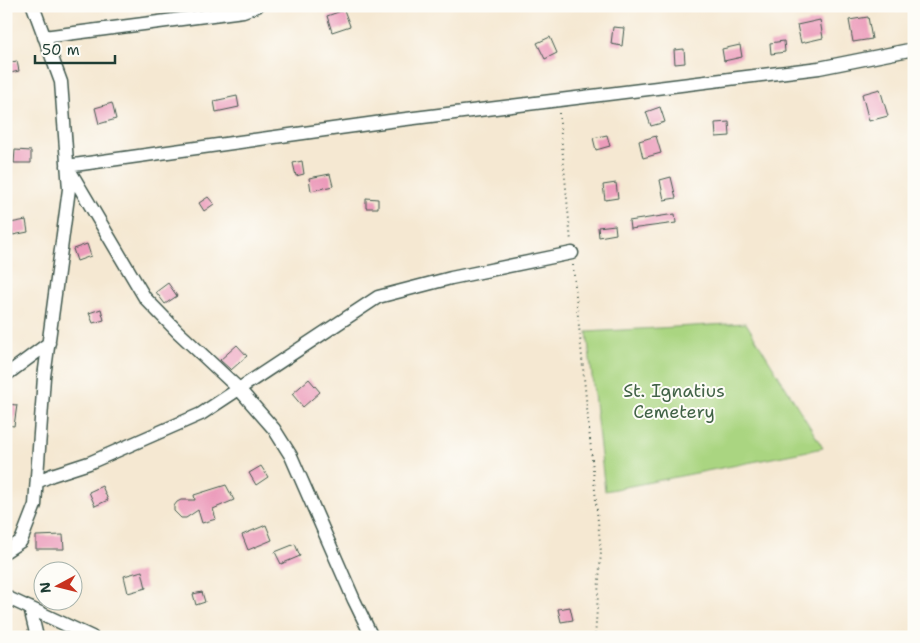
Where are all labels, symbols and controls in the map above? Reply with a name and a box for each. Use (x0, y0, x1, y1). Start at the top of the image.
scale bar (35, 32, 115, 64)
text: 50 m (42, 40, 80, 60)
park label: St. Ignatius Cemetery (623, 379, 725, 424)
north arrow (32, 560, 82, 610)
text: N (35, 581, 55, 594)

